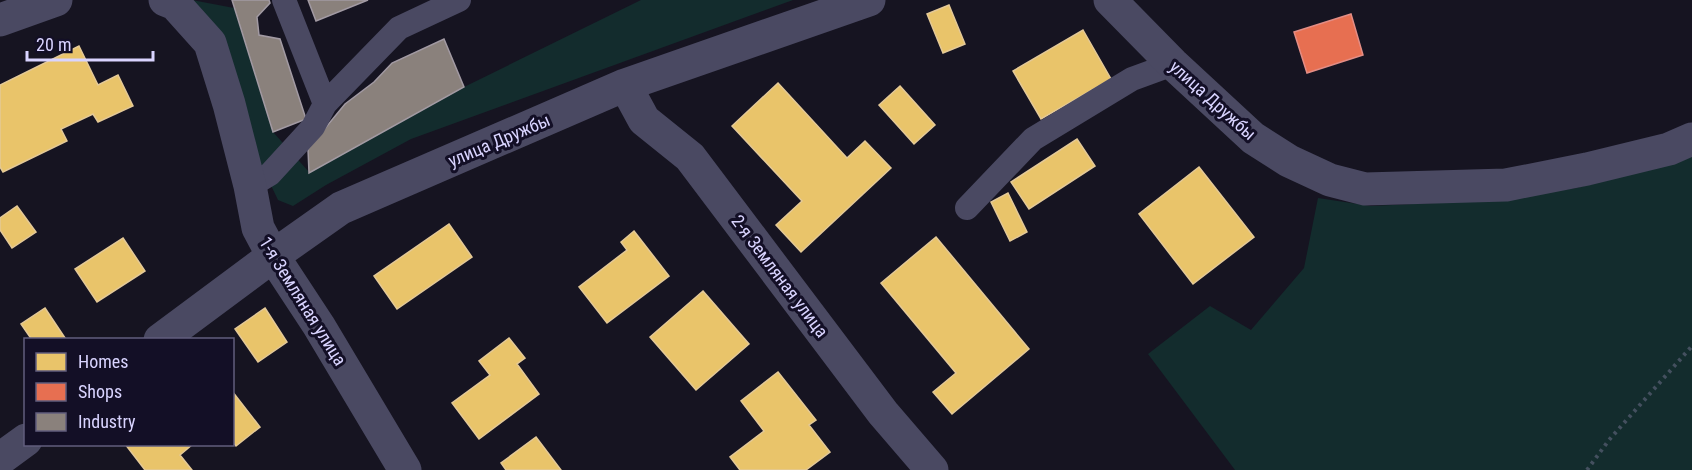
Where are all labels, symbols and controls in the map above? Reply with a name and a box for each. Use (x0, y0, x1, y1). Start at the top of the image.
scale bar (27, 24, 153, 62)
text: 20 m (36, 34, 71, 55)
street label: улица Дружбы (1166, 56, 1260, 144)
street label: улица Дружбы (445, 109, 553, 171)
street label: 2-я Земляная улица (727, 211, 833, 341)
street label: 1-я Земляная улица (255, 233, 351, 369)
legend (24, 338, 234, 446)
text: Homes (78, 351, 128, 372)
text: Shops (78, 381, 122, 402)
text: Industry (78, 411, 136, 432)

